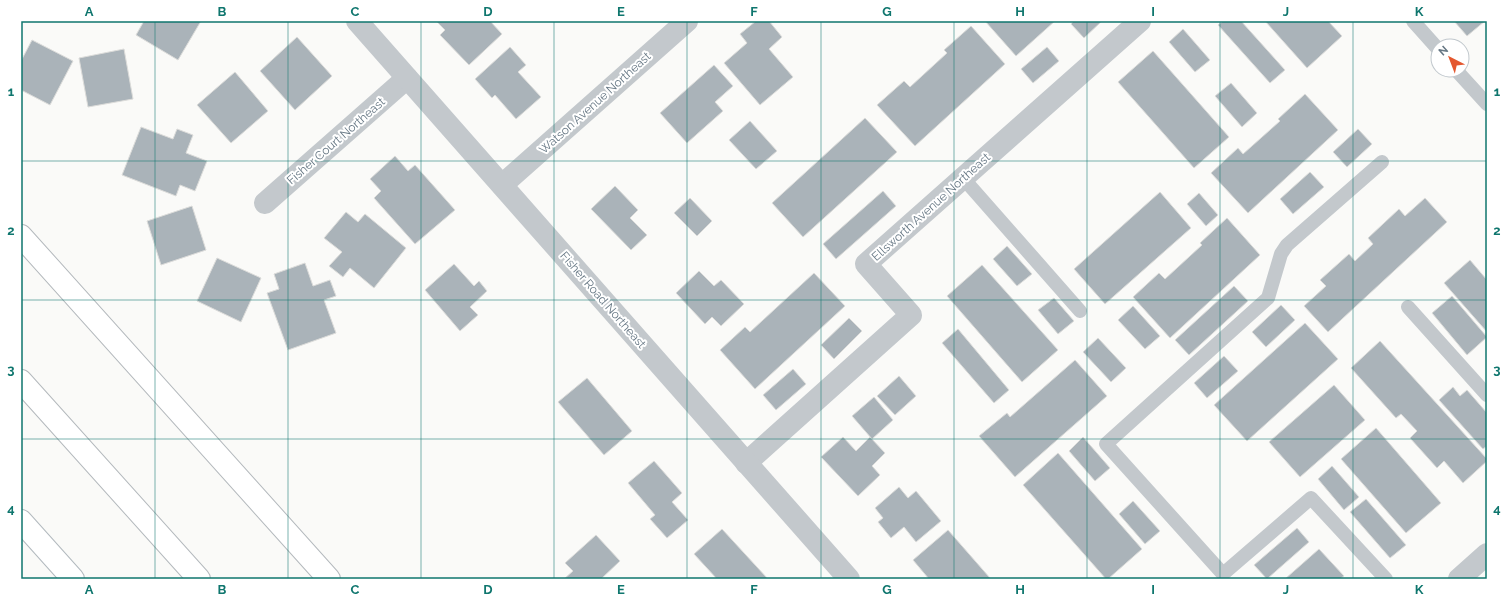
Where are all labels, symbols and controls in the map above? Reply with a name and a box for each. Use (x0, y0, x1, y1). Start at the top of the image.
text: A (85, 4, 94, 19)
text: B (218, 4, 227, 19)
text: C (351, 4, 360, 19)
text: D (483, 4, 493, 19)
text: E (617, 4, 625, 19)
text: F (750, 4, 758, 19)
text: G (882, 4, 892, 19)
text: H (1015, 4, 1025, 19)
text: I (1151, 4, 1155, 19)
text: J (1283, 4, 1289, 19)
text: K (1415, 4, 1424, 19)
north arrow (1430, 38, 1470, 78)
text: N (1436, 43, 1451, 59)
street label: Watson Avenue Northeast (536, 49, 654, 157)
text: 1 (8, 84, 15, 99)
text: 1 (1494, 84, 1501, 99)
street label: Fisher Court Northeast (284, 95, 388, 187)
street label: Ellsworth Avenue Northeast (869, 150, 993, 264)
text: 2 (7, 223, 15, 238)
text: 2 (1493, 223, 1501, 238)
street label: Fisher Road Northeast (557, 249, 649, 351)
text: 3 (7, 362, 15, 377)
text: 3 (1493, 362, 1501, 377)
text: 4 (7, 501, 15, 516)
text: 4 (1493, 501, 1501, 516)
text: A (85, 582, 94, 597)
text: B (218, 582, 227, 597)
text: C (351, 582, 360, 597)
text: D (483, 582, 493, 597)
text: E (617, 582, 625, 597)
text: F (750, 582, 758, 597)
text: G (882, 582, 892, 597)
text: H (1015, 582, 1025, 597)
text: I (1151, 582, 1155, 597)
text: J (1283, 582, 1289, 597)
text: K (1415, 582, 1424, 597)

